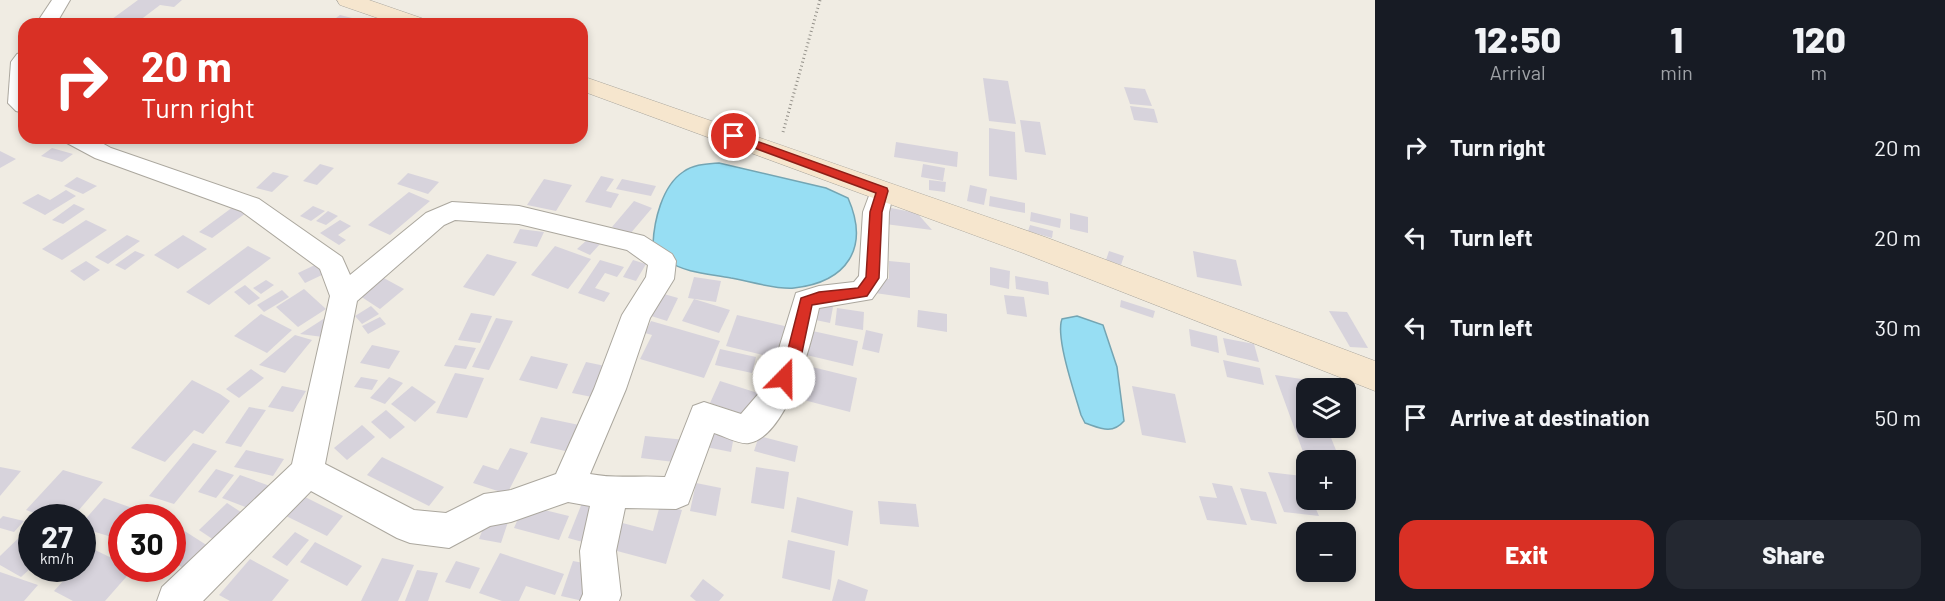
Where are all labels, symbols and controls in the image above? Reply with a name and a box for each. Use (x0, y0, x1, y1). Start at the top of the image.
text: 12:50 (1474, 17, 1561, 60)
text: 1 (1670, 17, 1683, 60)
text: 120 (1792, 17, 1846, 60)
text: 20 m (141, 40, 232, 90)
icon: right (42, 42, 120, 120)
text: Arrival (1490, 60, 1546, 84)
text: min (1660, 60, 1693, 84)
text: m (1811, 60, 1827, 84)
text: Turn right (141, 91, 255, 123)
pin (708, 110, 759, 161)
icon: arrive (717, 119, 750, 152)
icon: right (1399, 131, 1432, 164)
text: Turn right (1450, 134, 1545, 160)
text: 20 m (1874, 134, 1921, 160)
icon: left (1399, 221, 1432, 254)
text: Turn left (1450, 224, 1533, 250)
text: 20 m (1874, 224, 1921, 250)
icon: left (1399, 311, 1432, 344)
text: Turn left (1450, 314, 1533, 340)
text: 30 m (1875, 314, 1921, 340)
position arrow (752, 346, 816, 410)
map controls (1296, 378, 1356, 582)
button: layers (1296, 378, 1356, 438)
icon: arrive (1399, 401, 1432, 434)
text: Arrive at destination (1450, 404, 1649, 430)
text: 50 m (1875, 404, 1921, 430)
button: + (1296, 450, 1356, 510)
speed limit sign: 30 (108, 504, 186, 582)
text: 27 (41, 518, 73, 554)
button: Exit (1399, 520, 1654, 589)
button: Share (1666, 520, 1921, 589)
button: − (1296, 522, 1356, 582)
text: km/h (40, 549, 74, 567)

